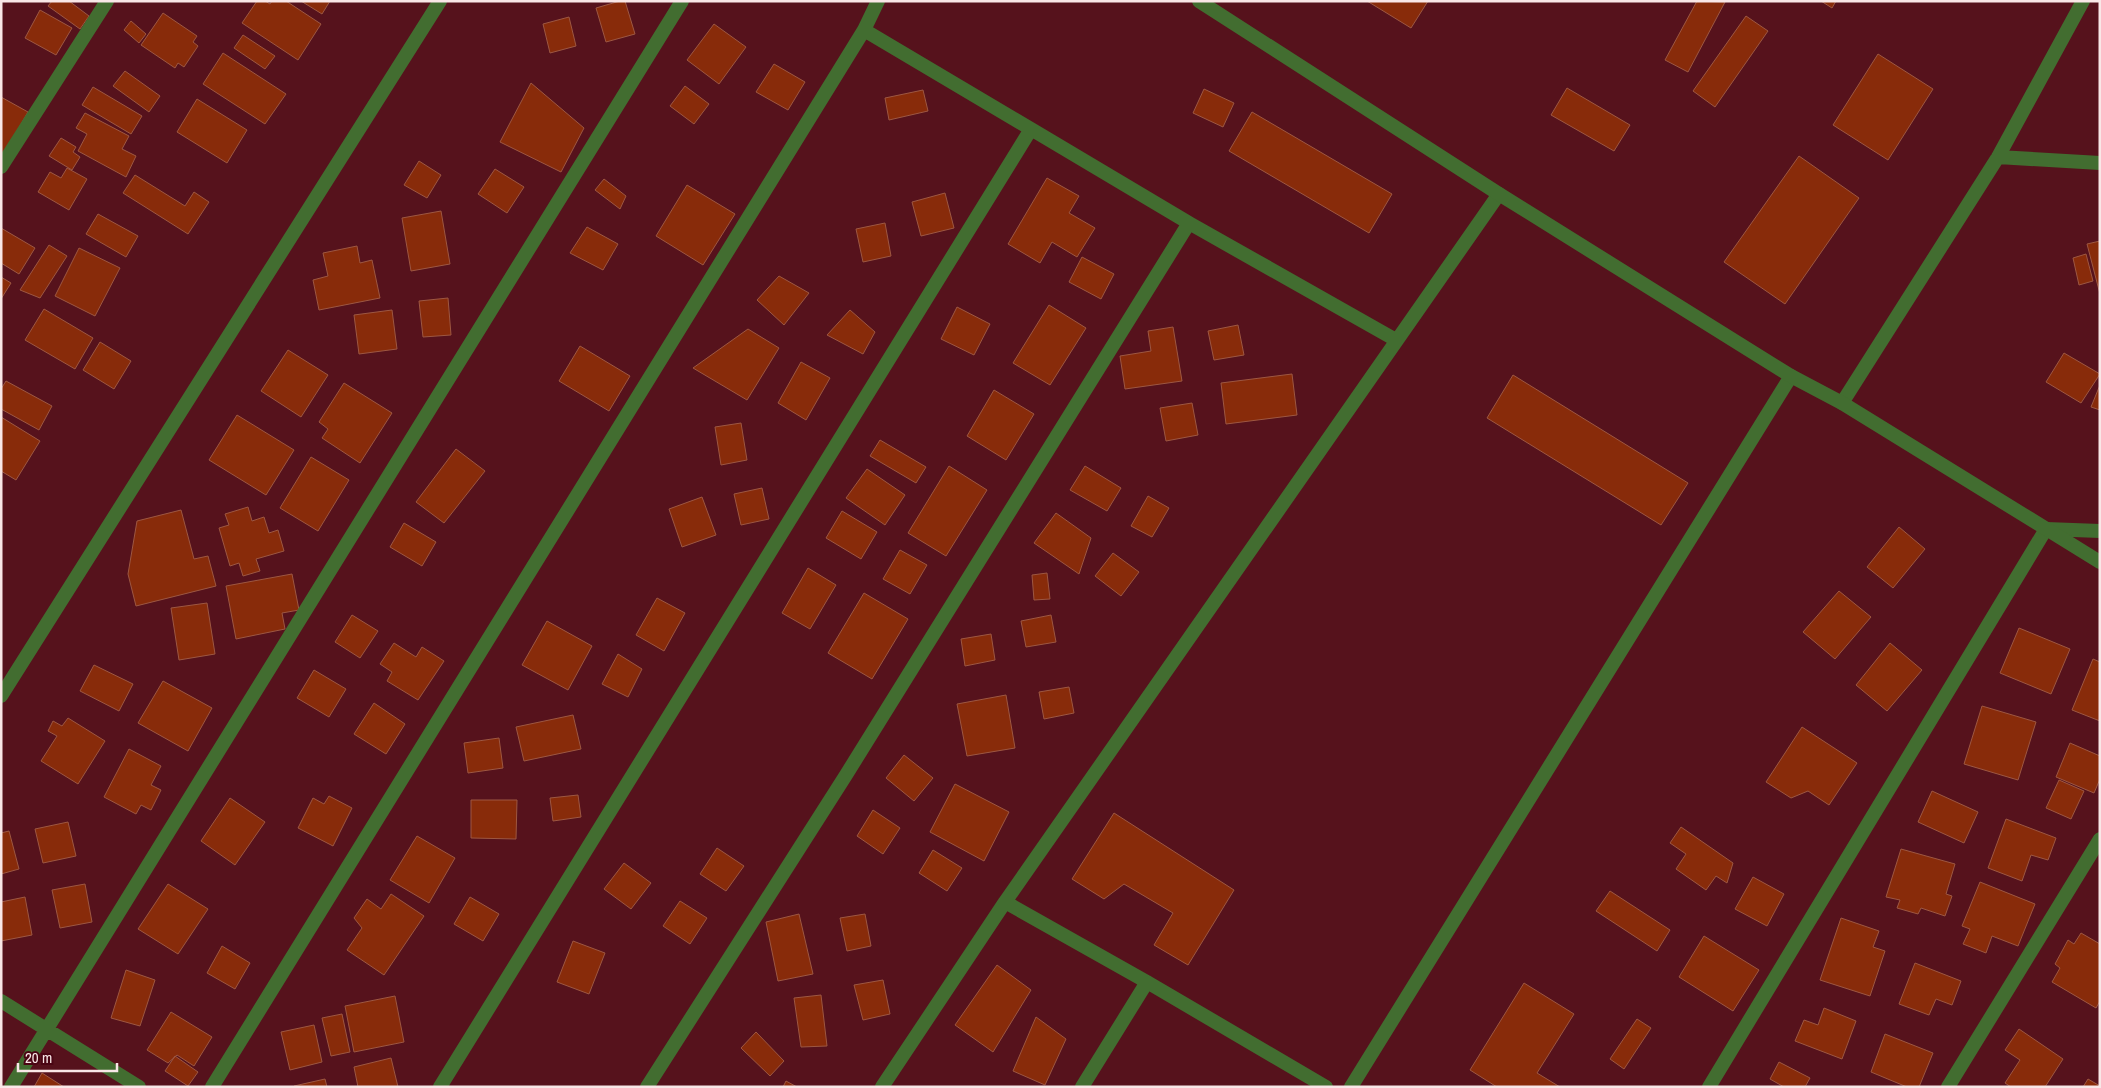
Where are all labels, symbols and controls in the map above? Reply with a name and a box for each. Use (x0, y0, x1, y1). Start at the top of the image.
scale bar (18, 1040, 116, 1072)
text: 20 m (25, 1047, 52, 1068)

